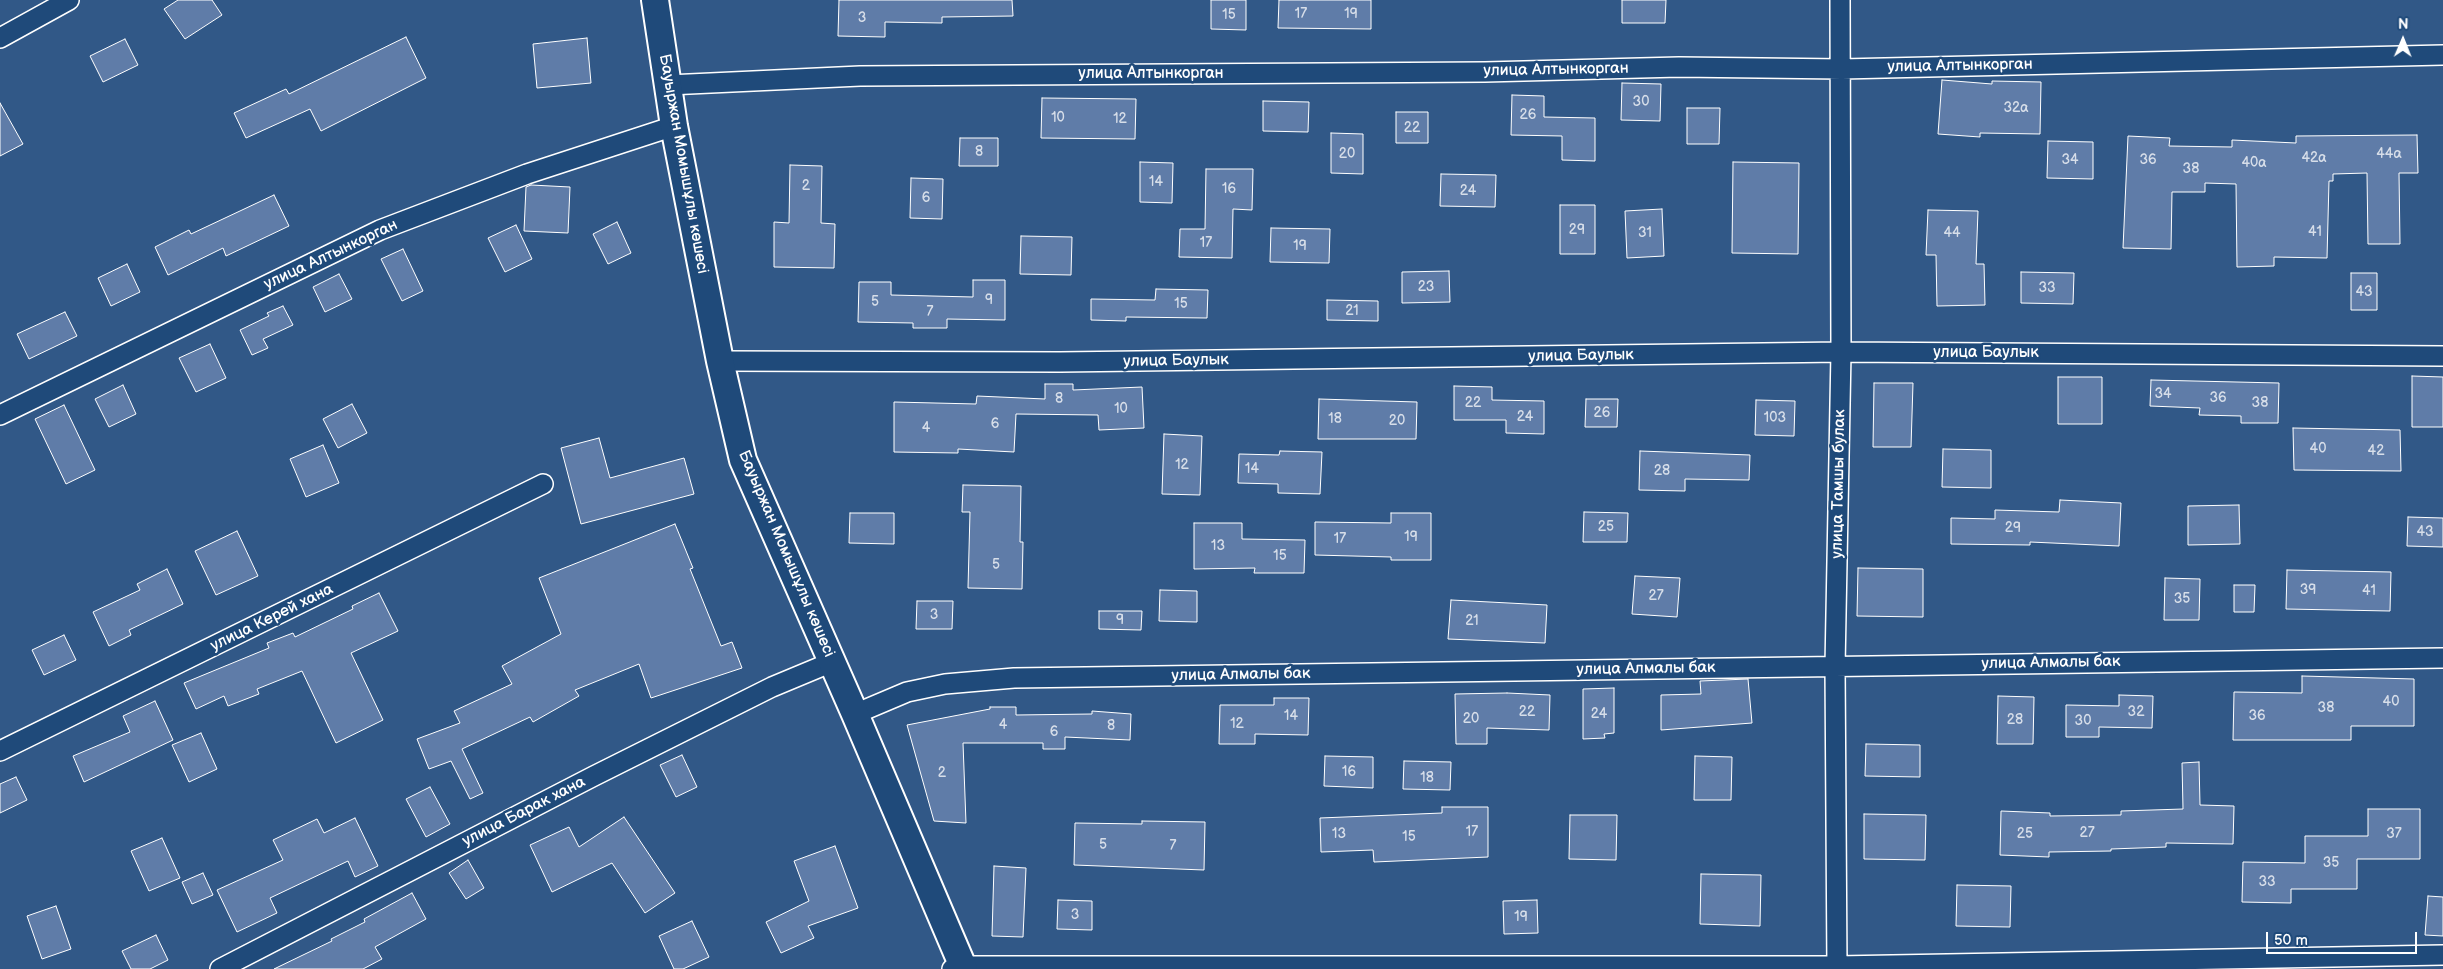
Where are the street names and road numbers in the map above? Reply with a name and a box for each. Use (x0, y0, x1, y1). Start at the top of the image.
street label: Бауыржан Момышұлы көшесі (654, 53, 712, 275)
street label: улица Алтынкорган (1887, 55, 2033, 77)
street label: улица Алтынкорган (1483, 59, 1629, 81)
street label: улица Алтынкорган (1078, 64, 1224, 84)
street label: улица Алтынкорган (261, 216, 401, 294)
street label: улица Баулык (1933, 343, 2039, 363)
street label: улица Баулык (1528, 345, 1634, 367)
street label: улица Баулык (1123, 350, 1229, 372)
street label: улица Тамшы булак (1828, 409, 1850, 559)
street label: Бауыржан Момышұлы көшесі (734, 448, 838, 660)
street label: улица Керей хана (207, 580, 337, 656)
street label: улица Алмалы бак (1981, 652, 2121, 674)
street label: улица Алмалы бак (1576, 658, 1716, 680)
street label: улица Алмалы бак (1171, 664, 1311, 686)
street label: улица Барак хана (459, 773, 589, 851)

